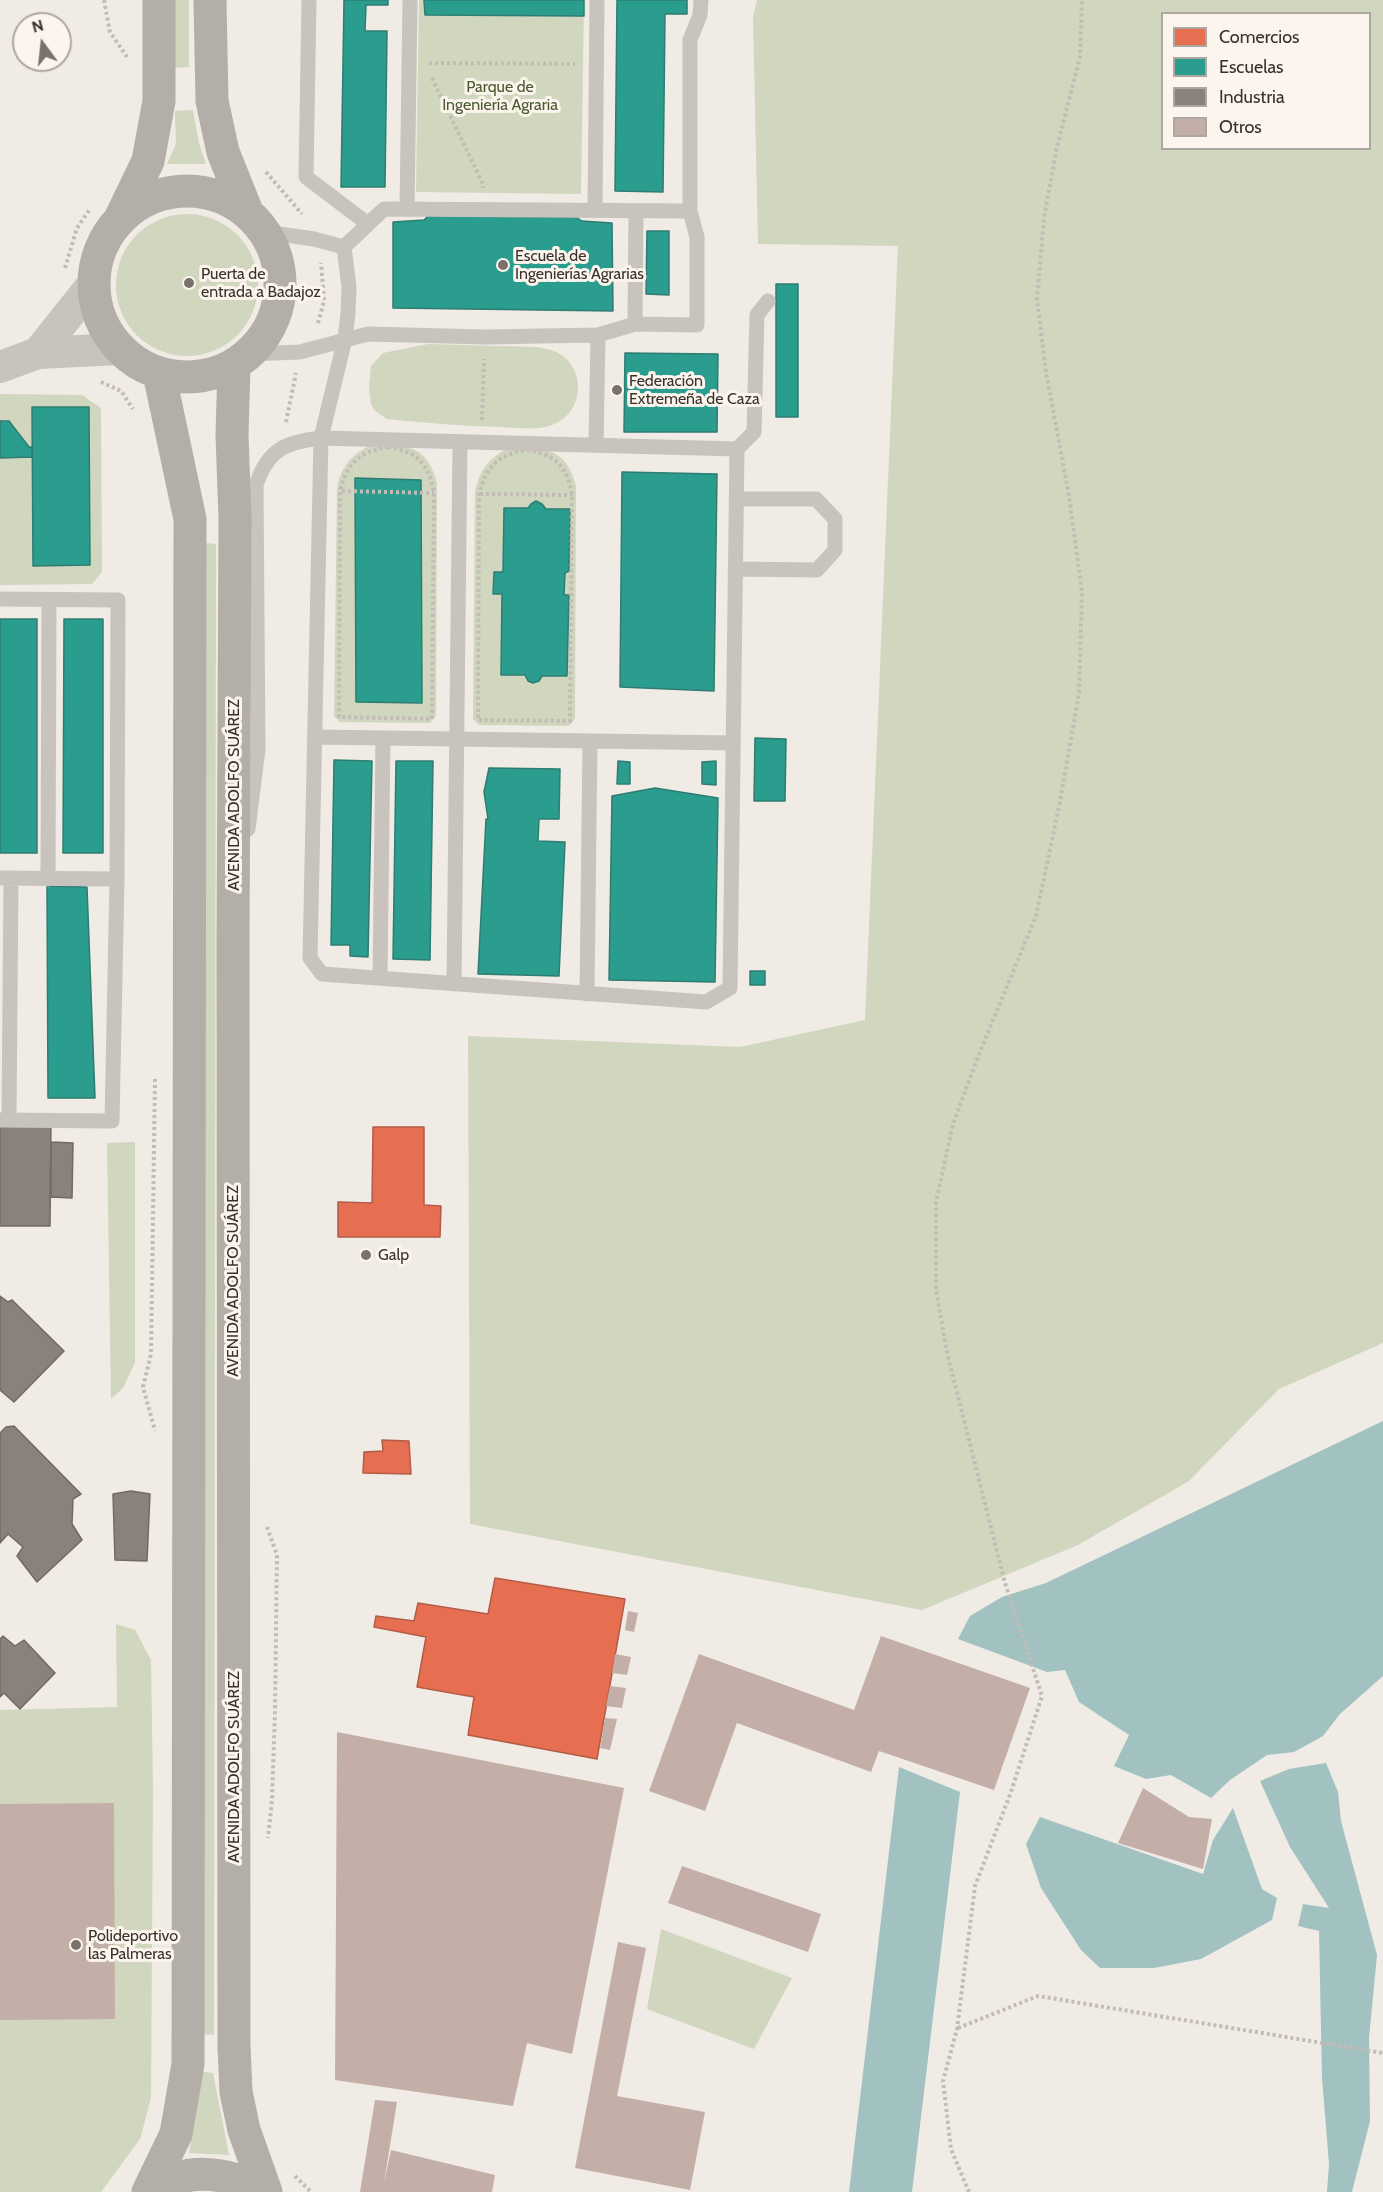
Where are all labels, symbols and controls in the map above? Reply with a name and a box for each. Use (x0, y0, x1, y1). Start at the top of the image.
north arrow (12, 12, 72, 72)
legend (1161, 12, 1371, 150)
text: N (30, 15, 46, 37)
text: Comercios (1219, 26, 1300, 48)
text: Escuelas (1219, 56, 1284, 78)
park label: Parque de Ingeniería Agraria (442, 77, 558, 115)
text: Industria (1219, 86, 1285, 108)
text: Otros (1219, 116, 1262, 138)
place label: Escuela de Ingenierías Agrarias (515, 246, 644, 284)
marker: Escuela de Ingenierías Agrarias (496, 258, 510, 272)
place label: Puerta de entrada a Badajoz (201, 264, 321, 302)
marker: Puerta de entrada a Badajoz (182, 276, 196, 290)
place label: Federación Extremeña de Caza (629, 371, 760, 409)
marker: Federación Extremeña de Caza (610, 383, 624, 397)
street label: AVENIDA ADOLFO SUÁREZ (224, 699, 244, 891)
street label: AVENIDA ADOLFO SUÁREZ (223, 1185, 243, 1377)
place label: Galp (378, 1245, 409, 1265)
marker: Galp (359, 1248, 373, 1262)
street label: AVENIDA ADOLFO SUÁREZ (224, 1671, 244, 1863)
place label: Polideportivo las Palmeras (88, 1926, 178, 1964)
marker: Polideportivo las Palmeras (69, 1938, 83, 1952)

